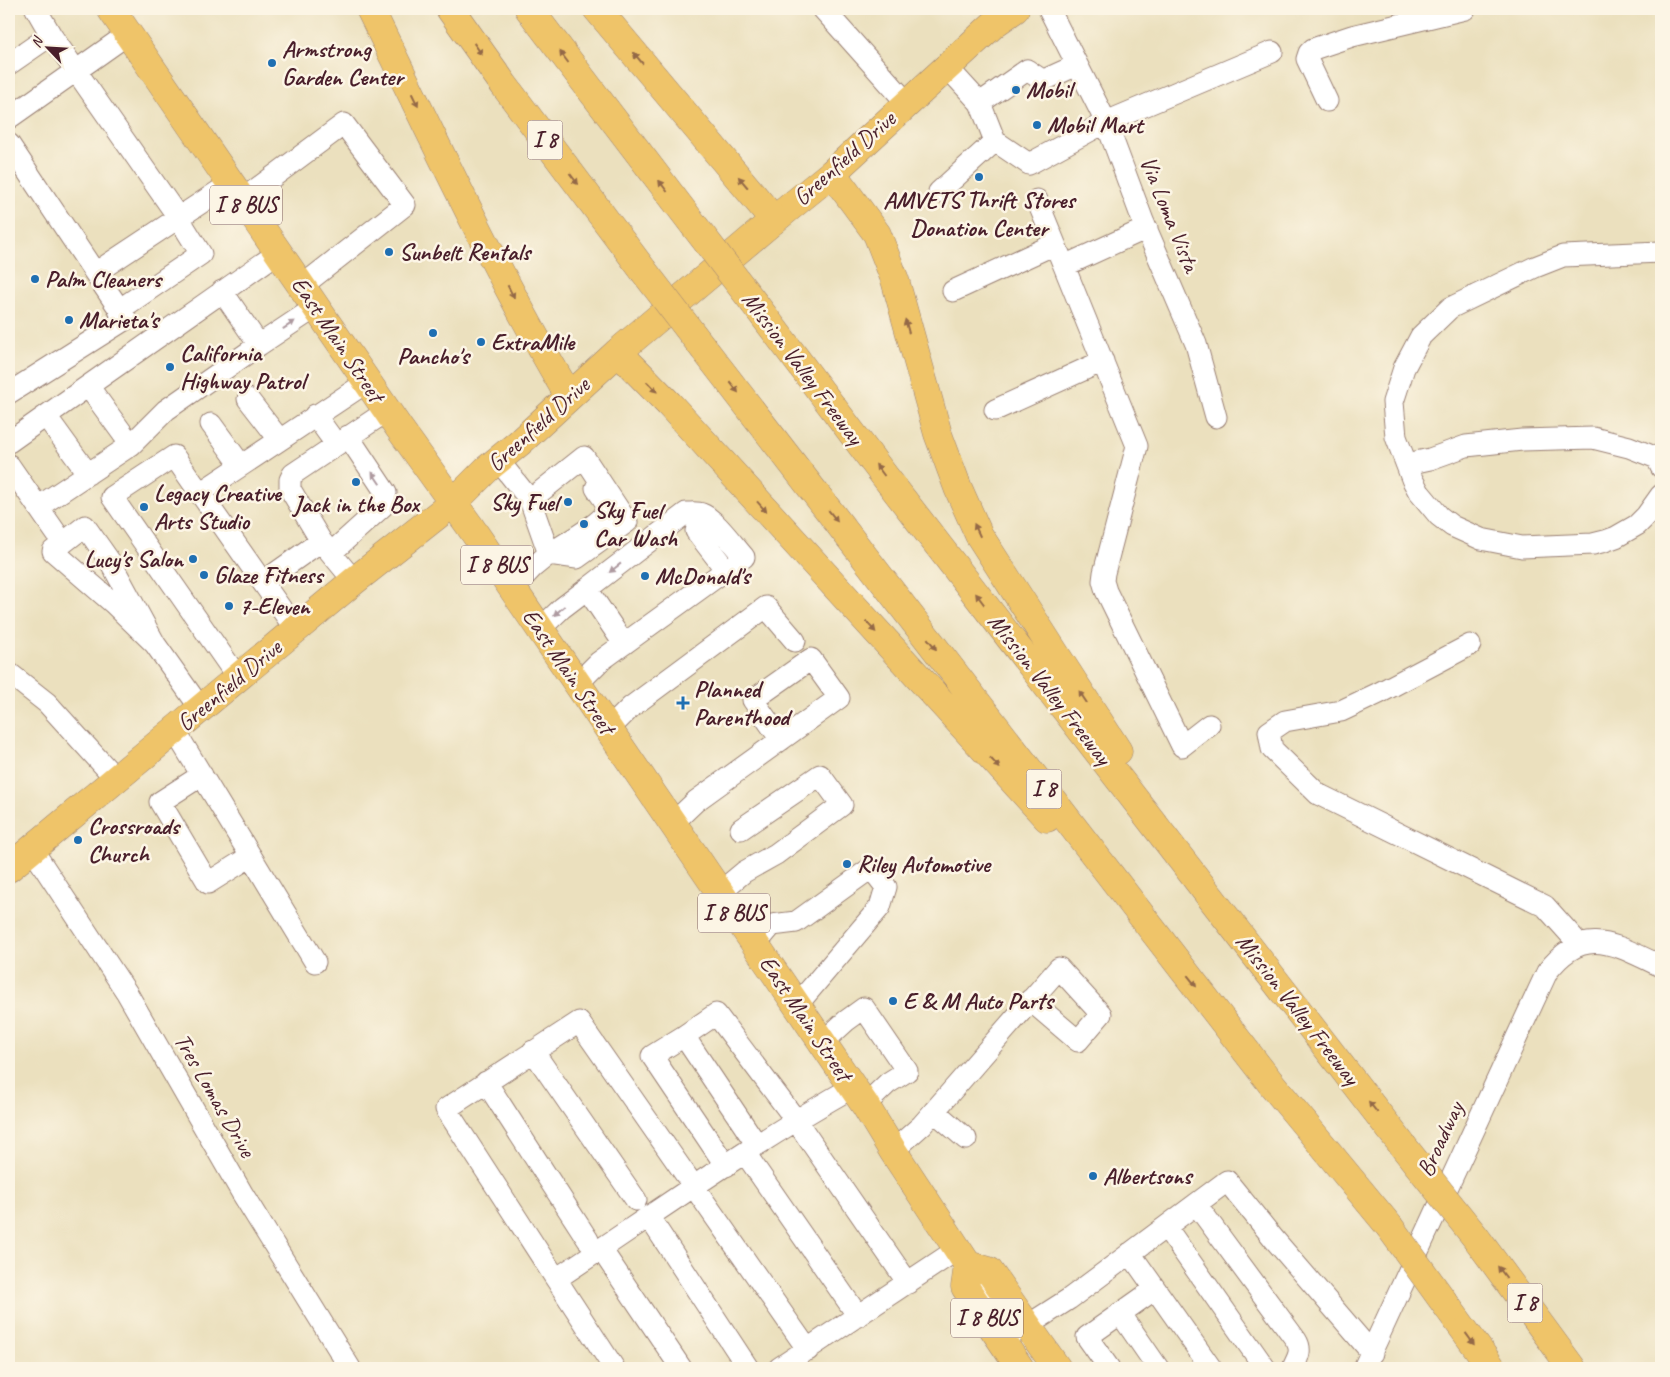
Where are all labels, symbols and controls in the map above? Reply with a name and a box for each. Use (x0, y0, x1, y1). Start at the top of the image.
north arrow (22, 22, 72, 72)
text: N (27, 33, 47, 50)
place label: Armstrong Garden Center (282, 34, 405, 92)
one-way arrow (473, 42, 483, 55)
one-way arrow (559, 51, 570, 64)
one-way arrow (633, 52, 644, 64)
marker: Armstrong Garden Center (266, 57, 278, 69)
place label: Mobil (1026, 75, 1077, 105)
marker: Mobil (1010, 84, 1022, 96)
one-way arrow (411, 92, 419, 107)
street label: Greenfield Drive (787, 103, 903, 212)
place label: Mobil Mart (1047, 110, 1146, 140)
marker: Mobil Mart (1031, 119, 1043, 131)
road number: I 8 (528, 120, 562, 160)
street label: Via Loma Vista (1133, 152, 1208, 278)
marker: AMVETS Thrift Stores Donation Center (973, 171, 985, 183)
one-way arrow (569, 172, 580, 185)
one-way arrow (737, 176, 748, 189)
one-way arrow (658, 179, 668, 193)
place label: AMVETS Thrift Stores Donation Center (883, 185, 1077, 243)
road number: I 8 BUS (210, 186, 282, 224)
place label: Sunbelt Rentals (399, 237, 533, 267)
marker: Sunbelt Rentals (383, 246, 395, 258)
place label: Palm Cleaners (45, 264, 164, 294)
street label: East Main Street (285, 271, 393, 410)
marker: Palm Cleaners (29, 273, 41, 285)
one-way arrow (507, 284, 515, 299)
street label: Mission Valley Freeway (736, 285, 871, 452)
place label: Marieta's (79, 305, 161, 335)
marker: Marieta's (63, 314, 75, 326)
one-way arrow (903, 318, 911, 333)
one-way arrow (282, 320, 296, 330)
marker: Pancho's (427, 327, 439, 339)
place label: ExtraMile (491, 327, 576, 357)
marker: ExtraMile (475, 336, 487, 348)
place label: California Highway Patrol (180, 338, 309, 396)
place label: Pancho's (397, 341, 471, 371)
marker: California Highway Patrol (164, 361, 176, 373)
street label: Greenfield Drive (481, 369, 597, 478)
one-way arrow (728, 380, 739, 393)
one-way arrow (646, 381, 658, 393)
one-way arrow (875, 463, 885, 477)
one-way arrow (372, 471, 381, 485)
marker: Jack in the Box (350, 476, 362, 488)
place label: Legacy Creative Arts Studio (154, 478, 283, 536)
place label: Sky Fuel (490, 487, 563, 517)
place label: Jack in the Box (291, 489, 421, 519)
place label: Sky Fuel Car Wash (594, 495, 678, 553)
marker: Sky Fuel (562, 496, 574, 508)
one-way arrow (756, 500, 768, 512)
marker: Legacy Creative Arts Studio (138, 501, 150, 513)
one-way arrow (828, 509, 838, 523)
marker: Sky Fuel Car Wash (578, 518, 590, 530)
one-way arrow (973, 523, 981, 537)
place label: Lucy's Salon (85, 544, 185, 574)
road number: I 8 BUS (461, 546, 533, 584)
marker: Lucy's Salon (187, 553, 199, 565)
place label: Glaze Fitness (214, 560, 325, 590)
place label: McDonald's (655, 561, 753, 591)
one-way arrow (608, 563, 621, 573)
marker: Glaze Fitness (198, 569, 210, 581)
marker: McDonald's (639, 570, 651, 582)
place label: 7-Eleven (239, 591, 312, 621)
one-way arrow (974, 593, 985, 606)
marker: 7-Eleven (223, 600, 235, 612)
street label: East Main Street (516, 603, 624, 742)
one-way arrow (554, 605, 566, 617)
street label: Mission Valley Freeway (982, 607, 1120, 772)
one-way arrow (865, 621, 877, 633)
street label: Greenfield Drive (170, 631, 289, 737)
one-way arrow (927, 638, 938, 651)
place label: Planned Parenthood (694, 674, 793, 732)
one-way arrow (1078, 690, 1087, 704)
marker: Planned Parenthood (676, 696, 690, 710)
one-way arrow (989, 756, 1001, 768)
road number: I 8 (1026, 770, 1062, 809)
place label: Crossroads Church (88, 811, 182, 869)
marker: Crossroads Church (72, 834, 84, 846)
place label: Riley Automotive (857, 849, 992, 879)
marker: Riley Automotive (841, 858, 853, 870)
road number: I 8 BUS (698, 894, 770, 932)
street label: Mission Valley Freeway (1230, 927, 1368, 1092)
street label: East Main Street (753, 950, 861, 1089)
one-way arrow (1187, 974, 1198, 987)
place label: E & M Auto Parts (903, 986, 1056, 1016)
marker: E & M Auto Parts (887, 995, 899, 1007)
street label: Tres Lomas Drive (167, 1028, 264, 1164)
street label: Broadway (1410, 1095, 1471, 1181)
one-way arrow (1368, 1100, 1378, 1114)
place label: Albertsons (1103, 1161, 1194, 1191)
marker: Albertsons (1087, 1170, 1099, 1182)
one-way arrow (1497, 1265, 1507, 1279)
road number: I 8 (1508, 1284, 1542, 1322)
road number: I 8 BUS (951, 1299, 1023, 1338)
one-way arrow (1465, 1332, 1476, 1345)

